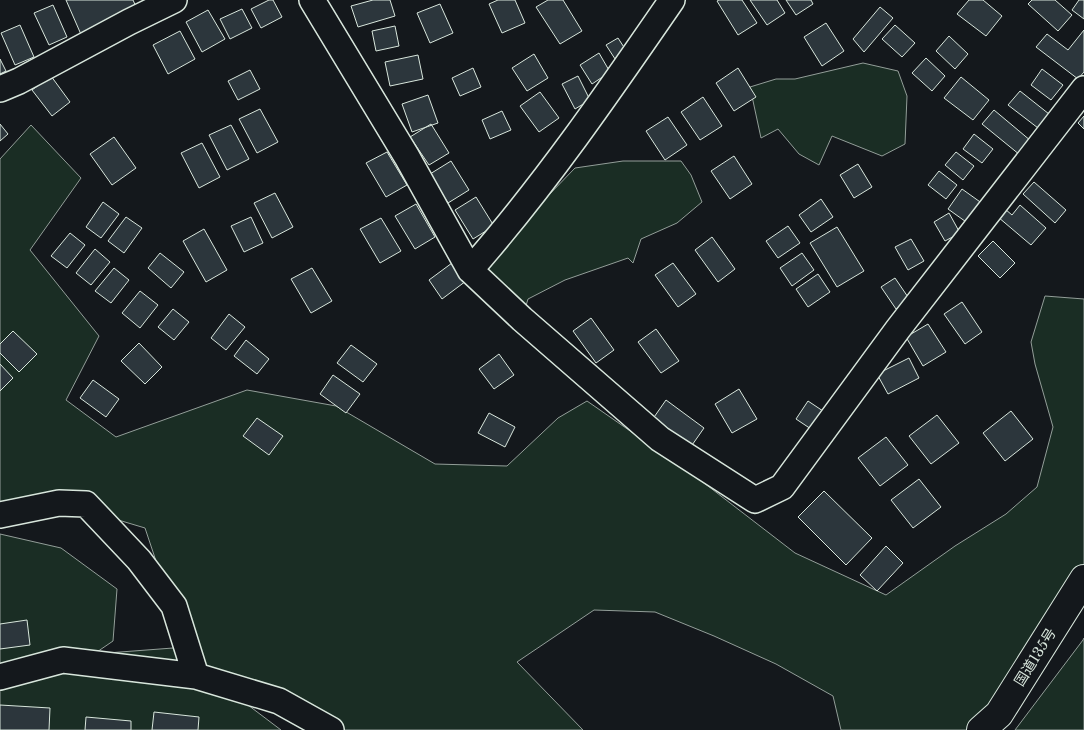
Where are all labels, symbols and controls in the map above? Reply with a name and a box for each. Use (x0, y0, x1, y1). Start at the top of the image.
street label: 国道135号 (1010, 625, 1060, 689)

